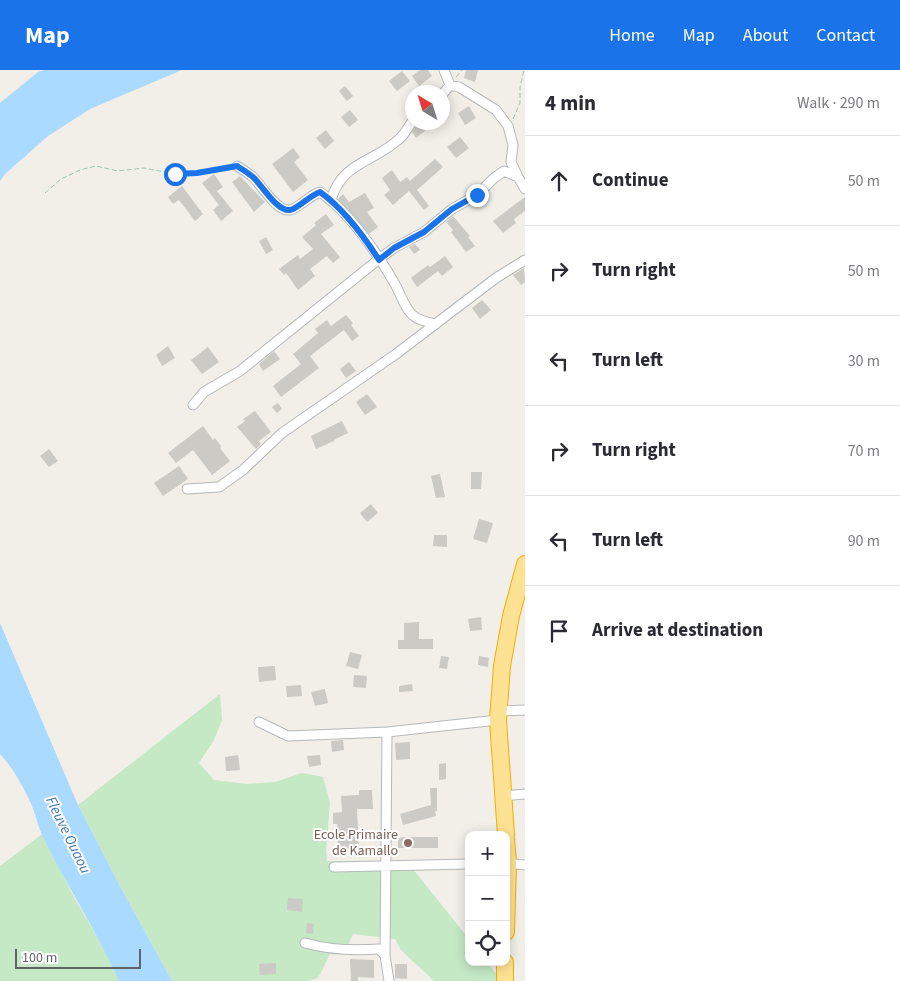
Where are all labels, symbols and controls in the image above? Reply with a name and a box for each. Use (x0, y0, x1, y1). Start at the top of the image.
text: Map (25, 18, 70, 53)
text: Home (609, 23, 655, 48)
text: Map (683, 23, 715, 48)
text: About (743, 23, 788, 48)
text: Contact (816, 23, 875, 48)
north arrow (405, 85, 450, 130)
text: 4 min (545, 88, 596, 118)
text: Walk · 290 m (797, 92, 880, 114)
route start (164, 163, 187, 186)
icon: ahead (545, 167, 573, 195)
text: Continue (592, 167, 669, 194)
text: 50 m (848, 170, 880, 192)
route end (466, 184, 489, 207)
icon: right (545, 257, 573, 285)
text: Turn right (592, 257, 676, 284)
text: 50 m (848, 260, 880, 282)
icon: left (545, 347, 573, 375)
text: Turn left (592, 347, 663, 374)
text: 30 m (848, 350, 880, 372)
icon: right (545, 437, 573, 465)
text: Turn right (592, 437, 676, 464)
text: 70 m (848, 440, 880, 462)
icon: left (545, 527, 573, 555)
text: Turn left (592, 527, 663, 554)
text: 90 m (848, 530, 880, 552)
icon: arrive (545, 617, 573, 645)
text: Arrive at destination (592, 617, 763, 644)
water label: Fleuve Ouaou (40, 793, 96, 877)
place label: Ecole Primaire de Kamallo (314, 825, 398, 861)
map controls (465, 831, 510, 966)
button: + (465, 831, 510, 876)
marker: Ecole Primaire de Kamallo (402, 837, 414, 849)
button: − (465, 876, 510, 921)
button: locate (465, 921, 510, 966)
scale bar (15, 946, 141, 969)
text: 100 m (22, 948, 57, 968)

